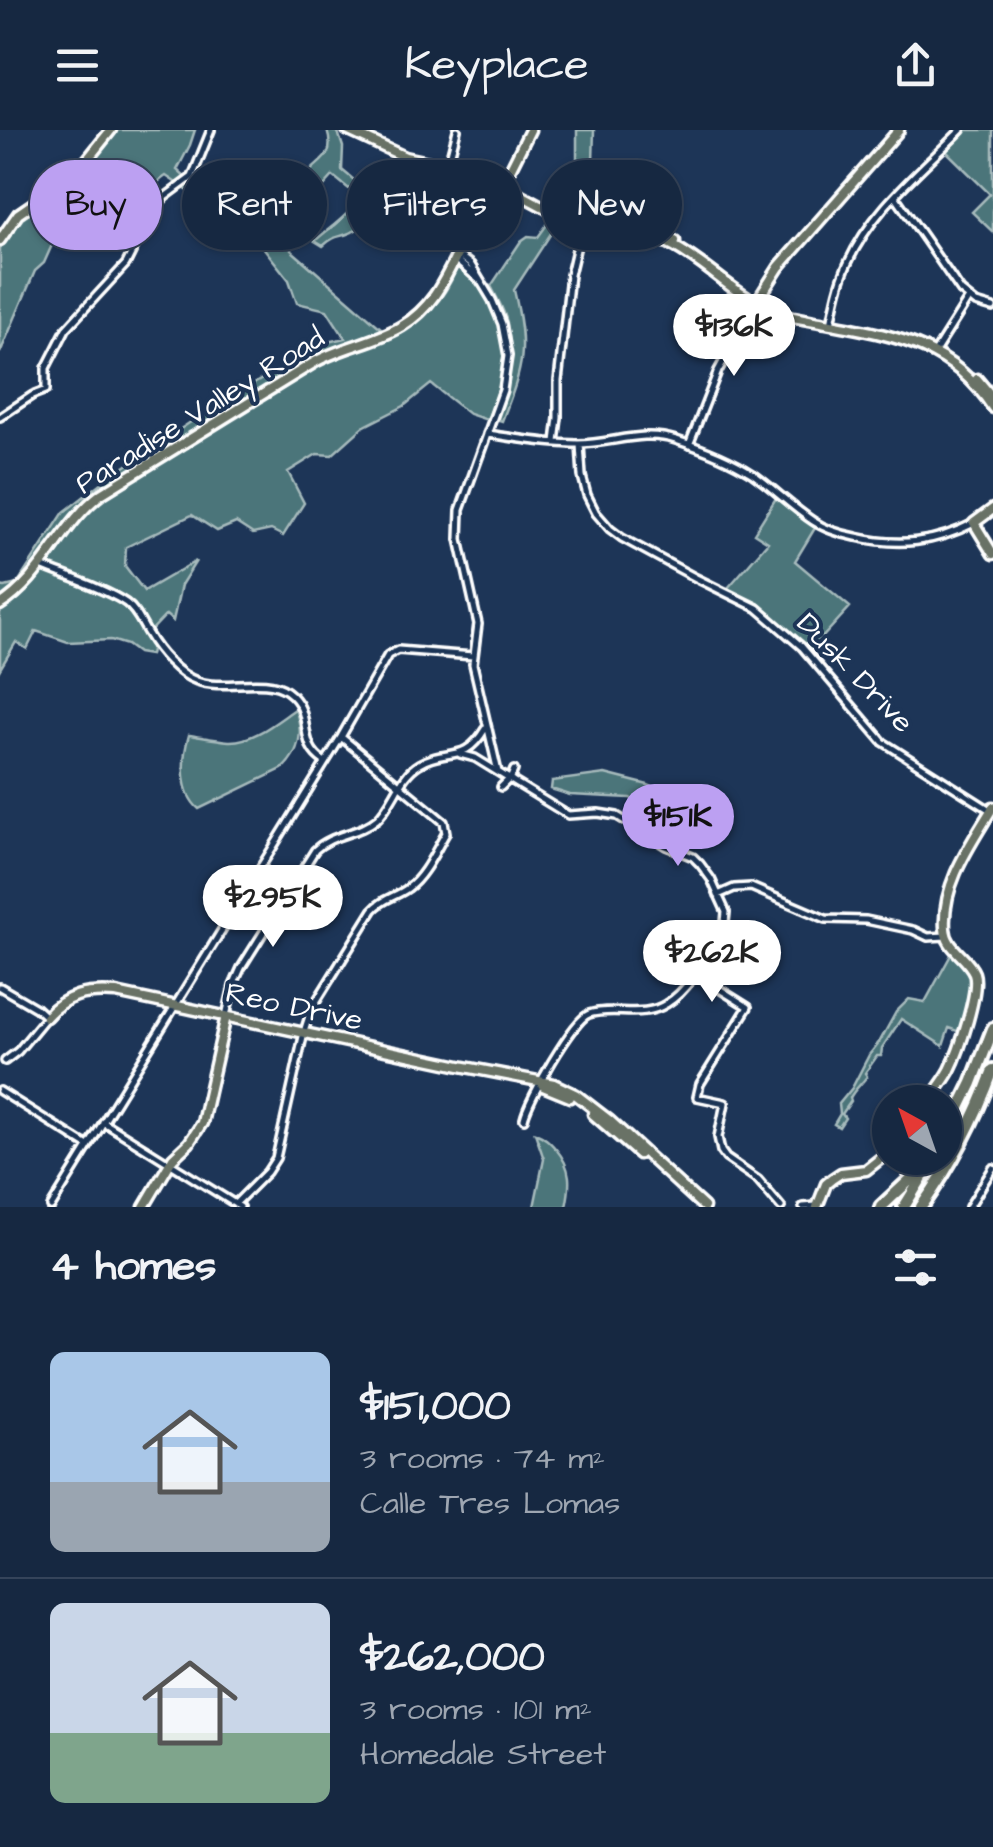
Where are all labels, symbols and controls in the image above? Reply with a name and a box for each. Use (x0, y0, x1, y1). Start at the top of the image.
text: Keyplace (404, 34, 589, 96)
icon: menu (50, 38, 105, 93)
icon: share (888, 38, 943, 93)
chip: Buy (30, 160, 162, 250)
chip: Rent (182, 160, 327, 250)
chip: Filters (347, 160, 522, 250)
chip: New (542, 160, 682, 250)
pin: $136K (664, 294, 804, 379)
text: $136K (695, 304, 773, 349)
street label: Paradise Valley Road (67, 317, 333, 506)
street label: Dusk Drive (787, 604, 923, 742)
pin: $151K (608, 784, 748, 869)
text: $151K (644, 794, 712, 839)
pin: $295K (203, 865, 343, 950)
text: $295K (225, 875, 321, 920)
pin: $262K (642, 920, 782, 1005)
text: $262K (665, 930, 759, 975)
street label: Reo Drive (222, 972, 366, 1042)
north arrow (872, 1085, 962, 1175)
map controls (872, 1085, 962, 1175)
text: 4 homes (50, 1238, 216, 1296)
icon: filters (888, 1240, 943, 1295)
text: $151,000 (360, 1378, 511, 1436)
icon: home (130, 1392, 250, 1512)
text: 3 rooms · 74 m² (360, 1436, 605, 1481)
text: Calle Tres Lomas (360, 1481, 620, 1526)
text: $262,000 (360, 1629, 545, 1687)
icon: home (130, 1643, 250, 1763)
text: 3 rooms · 101 m² (360, 1687, 592, 1732)
text: Homedale Street (360, 1732, 606, 1777)

